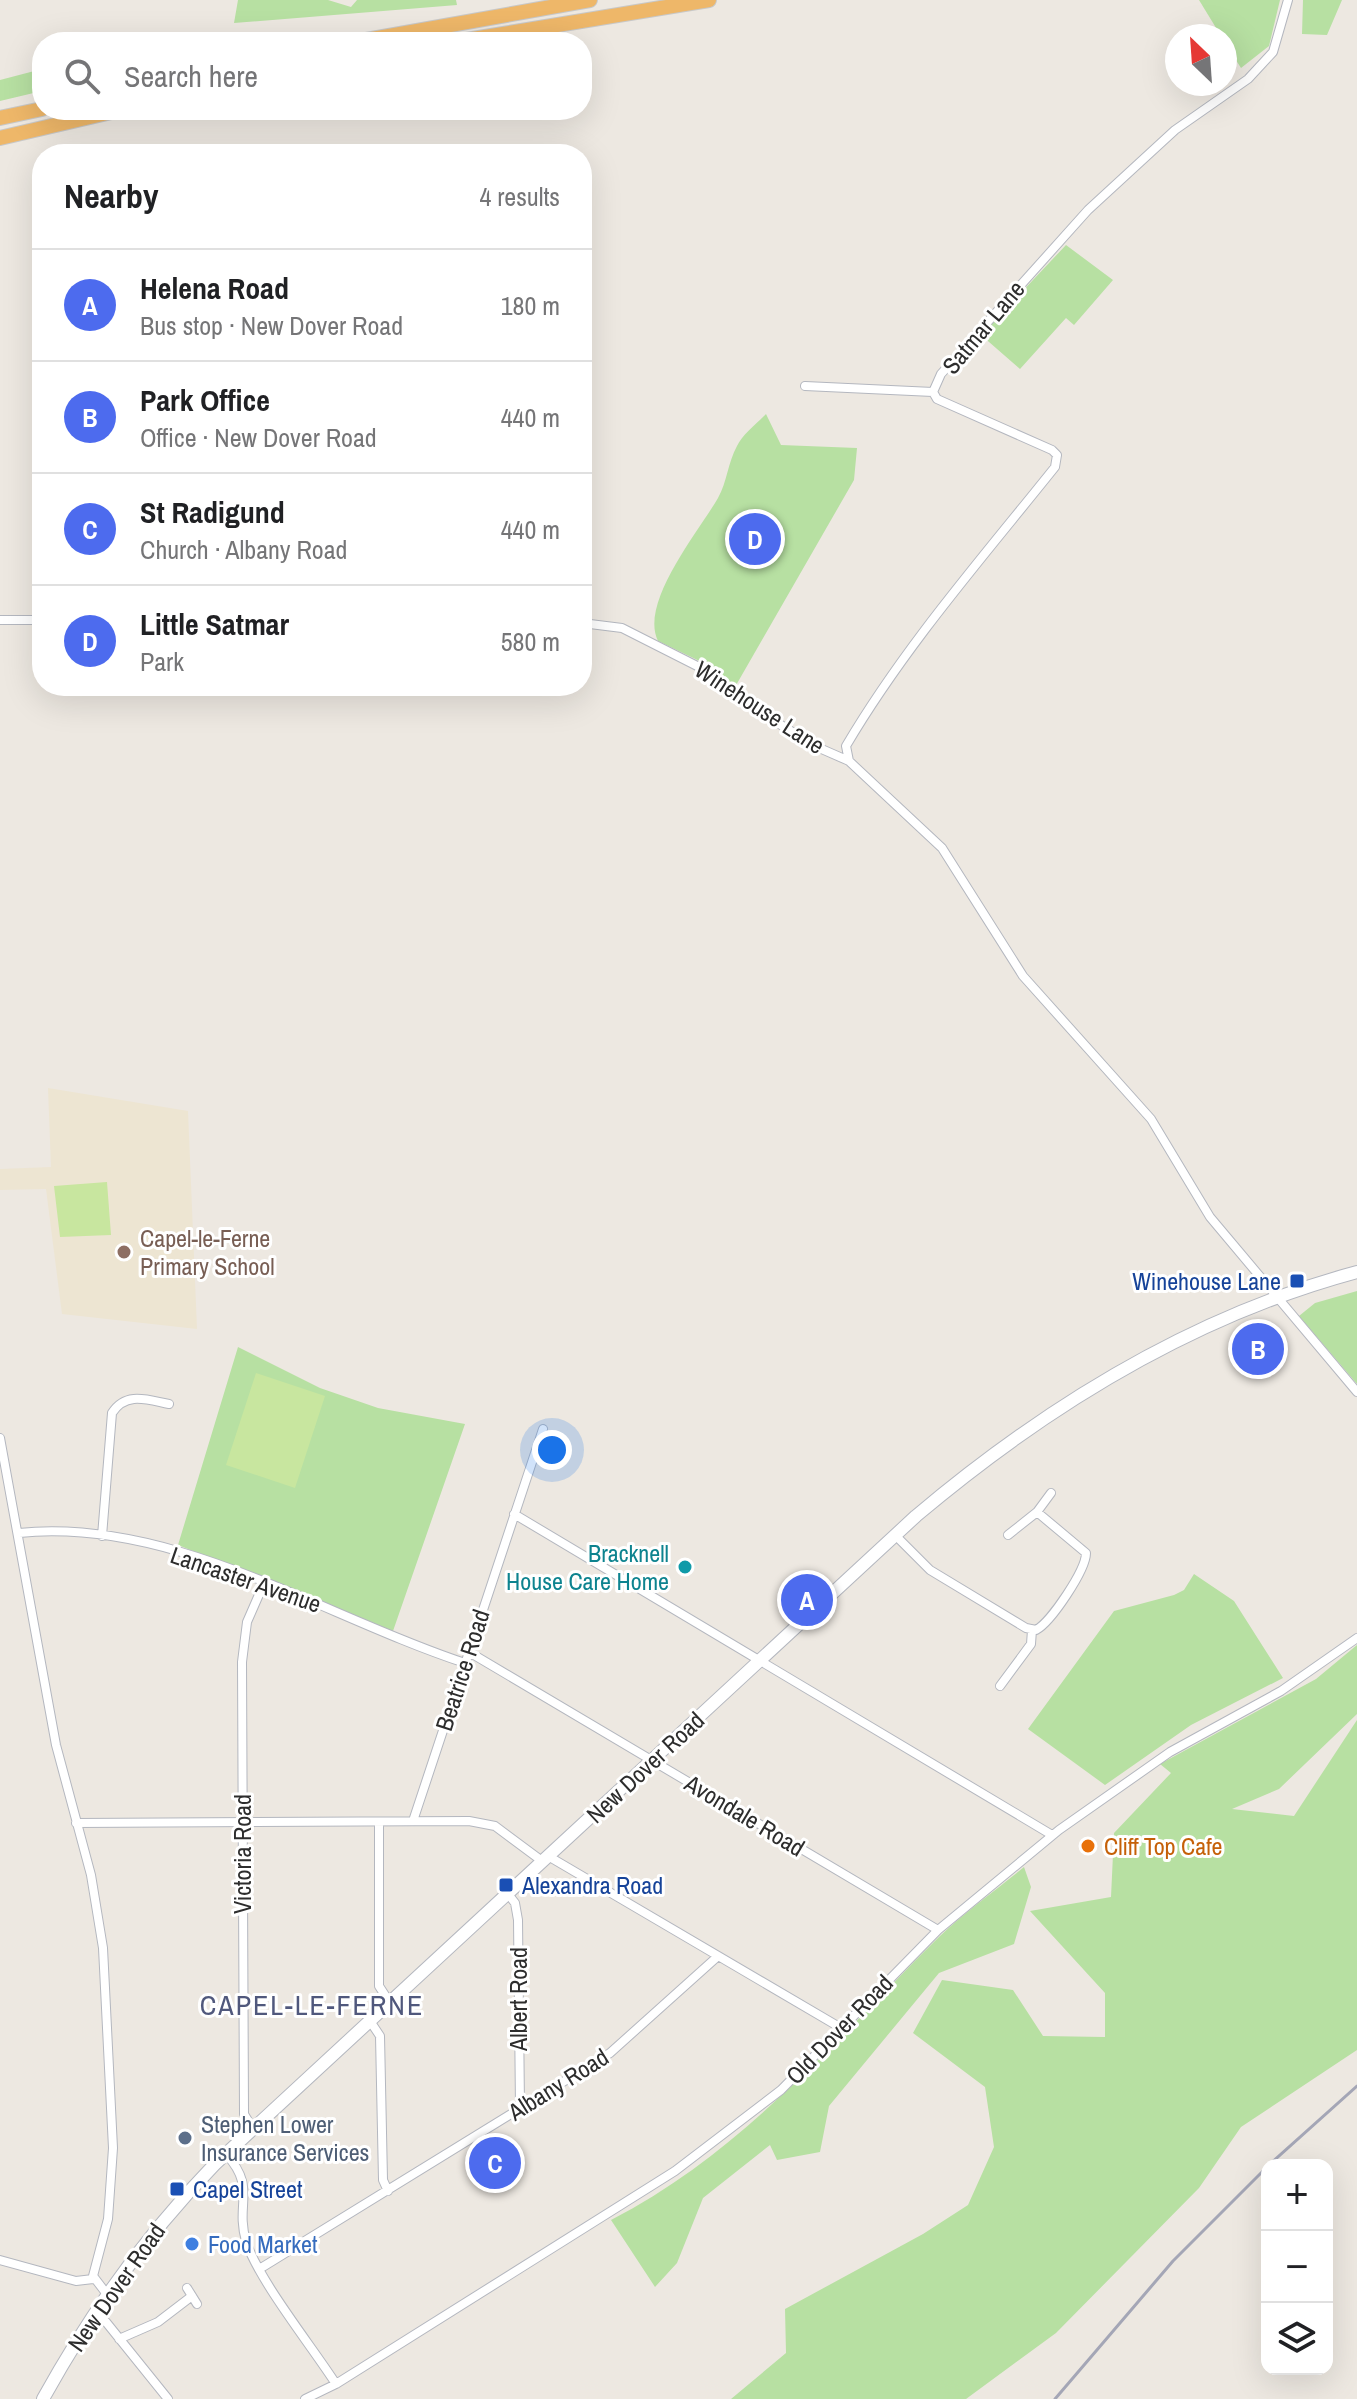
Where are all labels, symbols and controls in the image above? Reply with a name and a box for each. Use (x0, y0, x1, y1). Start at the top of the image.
north arrow (1165, 24, 1237, 96)
search box (32, 32, 592, 120)
icon: search (60, 54, 104, 98)
text: Search here (124, 56, 258, 96)
text: Nearby (64, 173, 159, 219)
text: 4 results (479, 179, 560, 214)
text: Helena Road (140, 268, 289, 308)
street label: Satmar Lane (935, 274, 1031, 380)
text: A (82, 288, 98, 323)
text: 180 m (501, 288, 560, 323)
text: Bus stop · New Dover Road (140, 308, 403, 343)
text: Park Office (140, 380, 270, 420)
text: B (82, 400, 98, 435)
text: 440 m (501, 400, 560, 435)
text: Office · New Dover Road (140, 420, 377, 455)
text: St Radigund (140, 492, 285, 532)
pin: D (729, 509, 781, 569)
text: C (82, 512, 98, 547)
text: 440 m (501, 512, 560, 547)
text: Church · Albany Road (140, 532, 347, 567)
text: Little Satmar (140, 604, 289, 644)
text: D (82, 624, 98, 659)
text: 580 m (501, 624, 560, 659)
text: Park (140, 644, 184, 679)
street label: Winehouse Lane (689, 653, 831, 761)
place label: Capel-le-Ferne Primary School (140, 1222, 275, 1282)
marker: Capel-le-Ferne Primary School (115, 1243, 133, 1261)
place label: Winehouse Lane (1132, 1265, 1281, 1297)
marker: Winehouse Lane (1288, 1272, 1306, 1290)
pin: B (1232, 1319, 1284, 1379)
your location (532, 1430, 572, 1470)
place label: Bracknell House Care Home (506, 1537, 669, 1597)
street label: Lancaster Avenue (166, 1538, 326, 1620)
marker: Bracknell House Care Home (676, 1558, 694, 1576)
pin: A (781, 1570, 833, 1630)
street label: Beatrice Road (427, 1605, 497, 1735)
street label: New Dover Road (579, 1704, 711, 1830)
street label: Avondale Road (678, 1766, 811, 1863)
street label: Victoria Road (226, 1794, 258, 1914)
place label: Cliff Top Cafe (1104, 1830, 1223, 1862)
marker: Cliff Top Cafe (1079, 1837, 1097, 1855)
place label: Alexandra Road (521, 1869, 663, 1901)
marker: Alexandra Road (497, 1876, 515, 1894)
street label: Albert Road (502, 1947, 534, 2052)
street label: Old Dover Road (778, 1967, 900, 2091)
district label: CAPEL-LE-FERNE (200, 1986, 424, 2024)
street label: Albany Road (501, 2041, 614, 2128)
place label: Stephen Lower Insurance Services (201, 2108, 369, 2168)
marker: Stephen Lower Insurance Services (176, 2129, 194, 2147)
pin: C (469, 2133, 521, 2193)
map controls (1261, 2159, 1333, 2375)
button: + (1261, 2159, 1333, 2231)
place label: Capel Street (193, 2173, 303, 2205)
marker: Capel Street (168, 2180, 186, 2198)
street label: New Dover Road (60, 2216, 172, 2358)
place label: Food Market (208, 2228, 318, 2260)
button: − (1261, 2231, 1333, 2303)
marker: Food Market (183, 2235, 201, 2253)
button: layers (1261, 2303, 1333, 2375)

